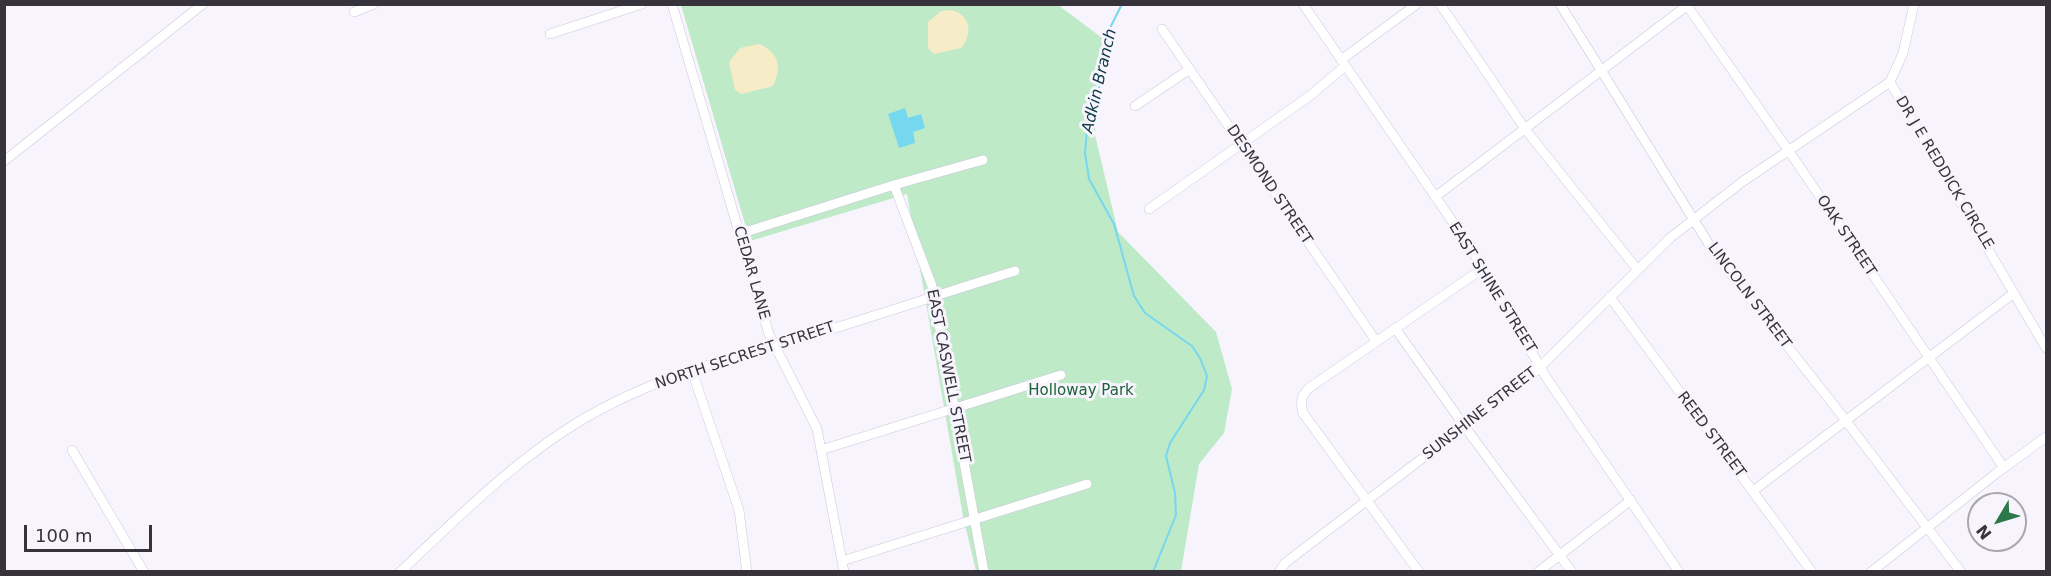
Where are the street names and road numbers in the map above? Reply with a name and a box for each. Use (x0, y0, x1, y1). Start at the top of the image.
street label: DR J E REDDICK CIRCLE (1891, 93, 1997, 253)
street label: DESMOND STREET (1222, 122, 1316, 248)
street label: OAK STREET (1812, 192, 1880, 280)
street label: EAST SHINE STREET (1444, 219, 1540, 357)
street label: CEDAR LANE (729, 224, 773, 322)
street label: LINCOLN STREET (1703, 240, 1795, 352)
street label: EAST CASWELL STREET (922, 288, 974, 464)
street label: NORTH SECREST STREET (653, 318, 837, 394)
street label: SUNSHINE STREET (1419, 364, 1541, 464)
street label: REED STREET (1673, 388, 1749, 482)

